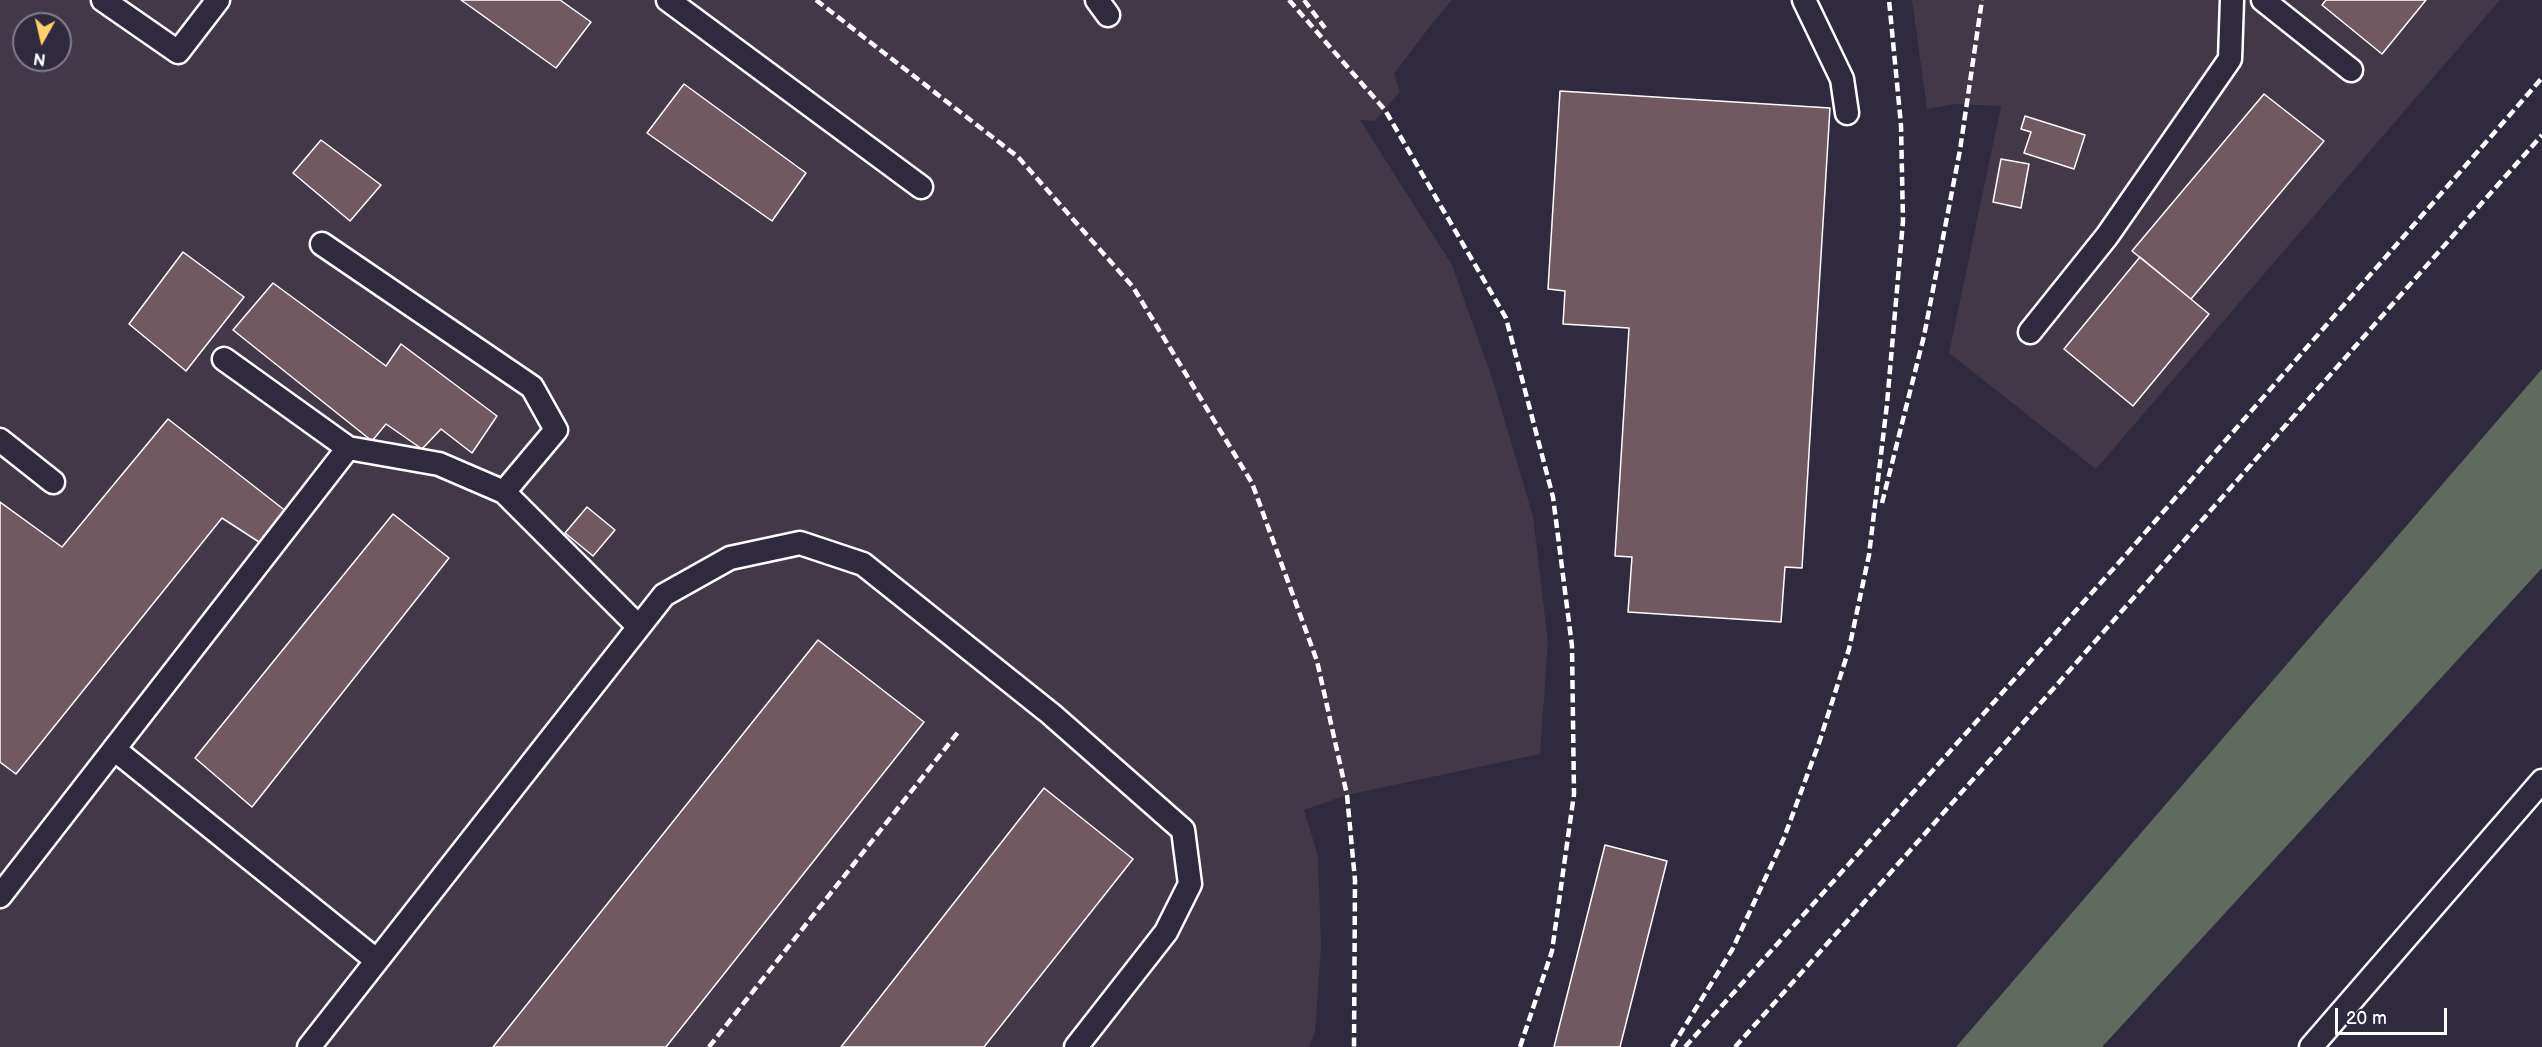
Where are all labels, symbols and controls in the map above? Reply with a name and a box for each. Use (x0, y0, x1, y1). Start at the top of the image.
north arrow (12, 12, 72, 72)
text: N (32, 48, 47, 69)
scale bar (2338, 996, 2450, 1034)
text: 20 m (2346, 1008, 2387, 1029)

